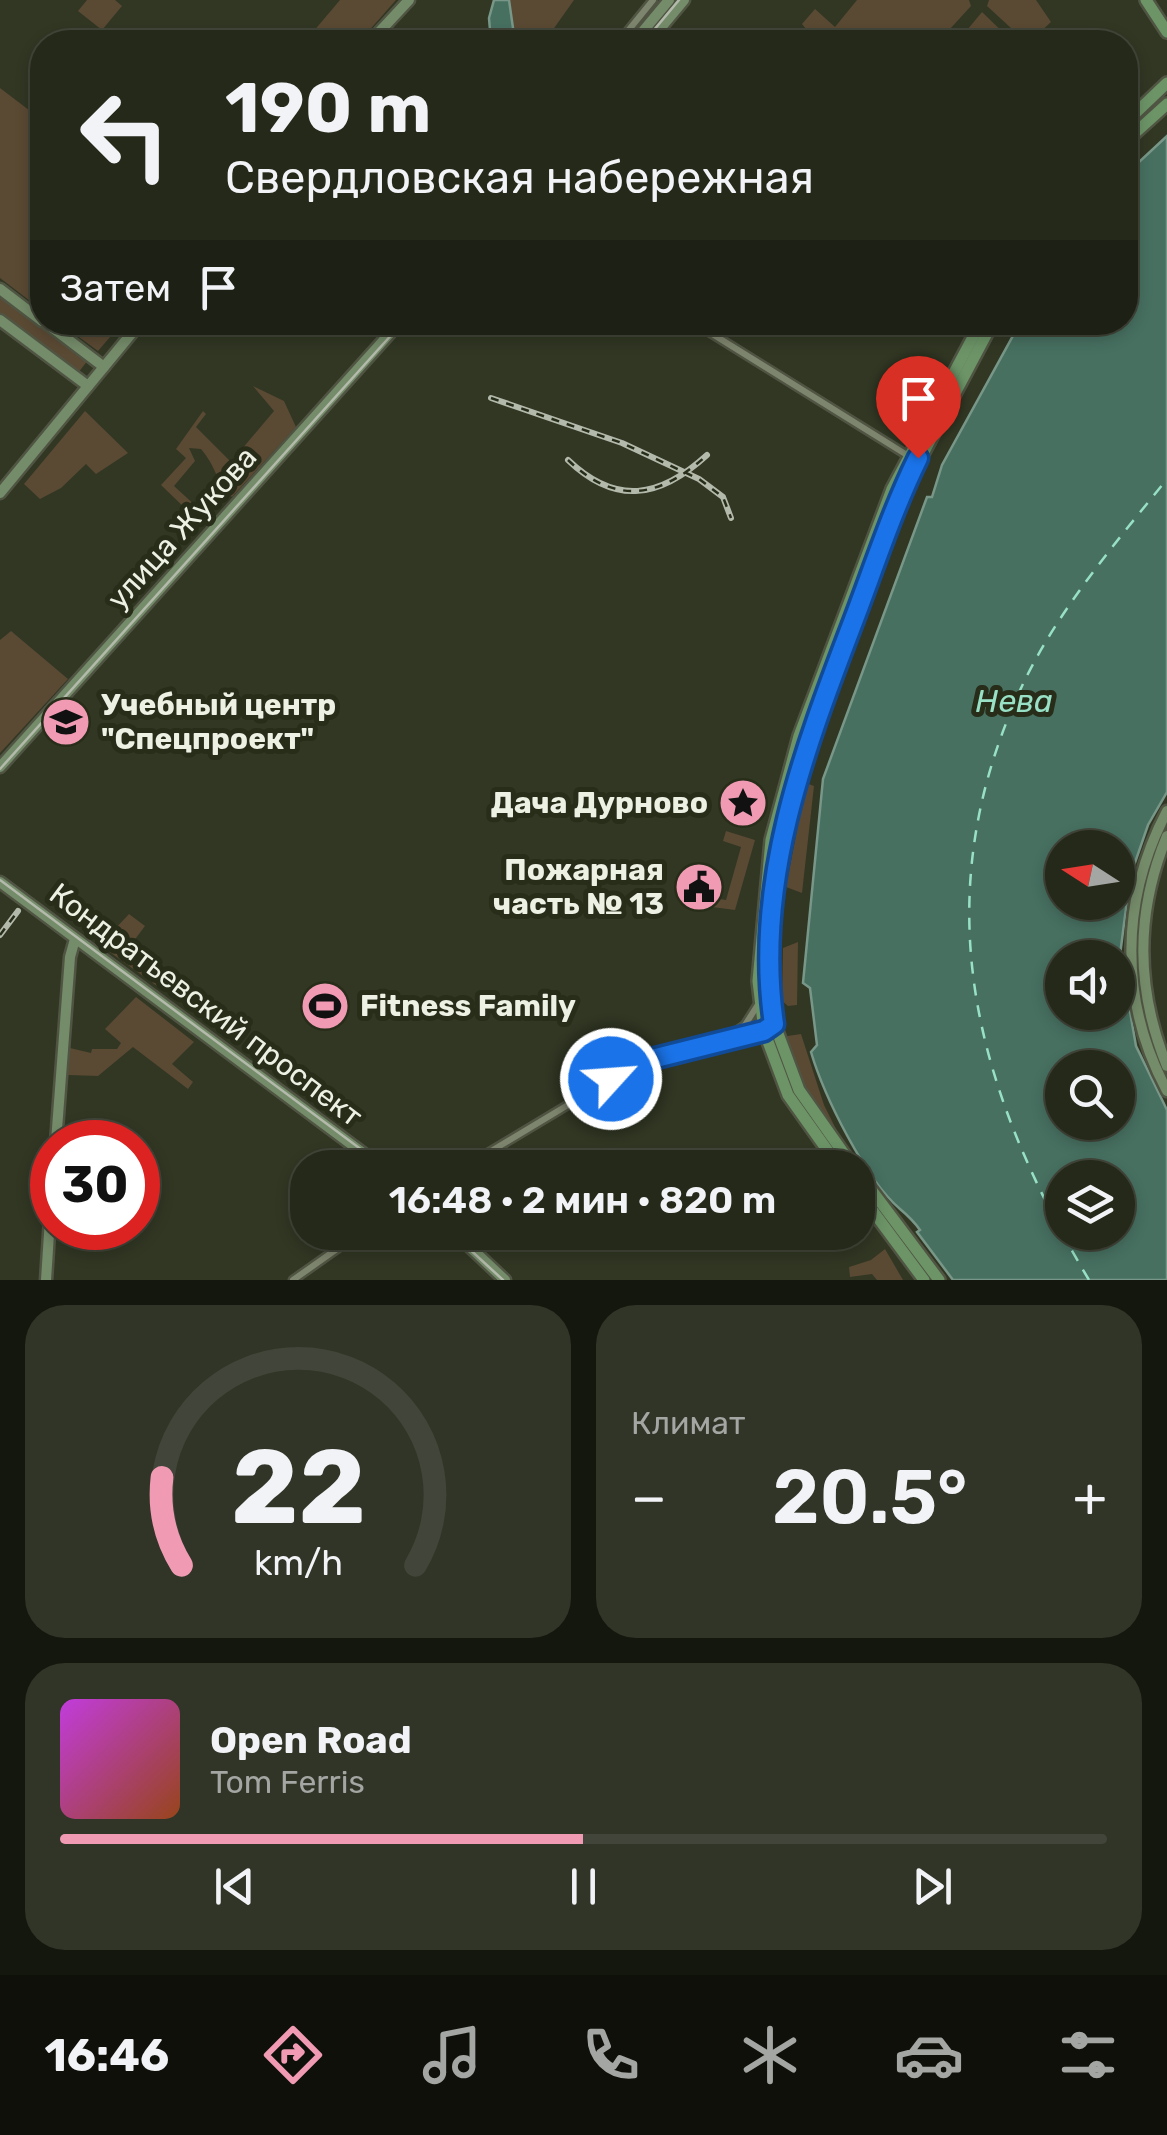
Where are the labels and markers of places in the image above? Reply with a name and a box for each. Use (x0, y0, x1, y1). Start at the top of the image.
pin (876, 356, 961, 459)
place label: Учебный центр "Спецпроект" (101, 687, 336, 757)
school or university icon: Учебный центр "Спецпроект" (40, 696, 92, 748)
place icon: Дача Дурново (717, 777, 769, 829)
place label: Дача Дурново (490, 785, 708, 821)
place label: Пожарная часть № 13 (493, 852, 664, 922)
public building icon: Пожарная часть № 13 (673, 861, 725, 913)
sports icon: Fitness Family (299, 980, 351, 1032)
place label: Fitness Family (360, 988, 576, 1024)

